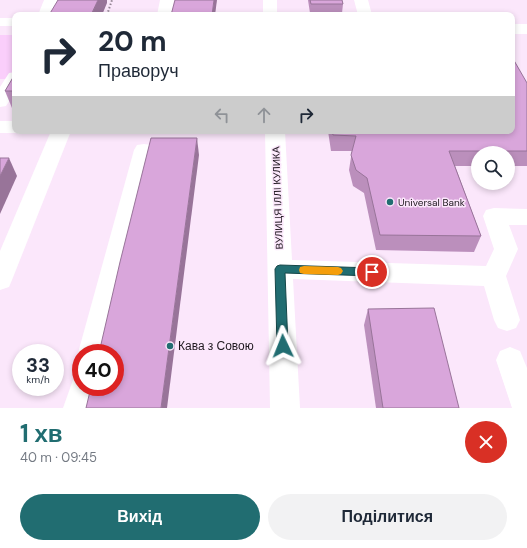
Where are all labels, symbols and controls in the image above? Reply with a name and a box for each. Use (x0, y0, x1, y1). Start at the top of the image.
text: 20 m (98, 23, 167, 60)
icon: right (32, 28, 84, 80)
text: Праворуч (98, 59, 179, 83)
icon: left (211, 104, 233, 126)
icon: ahead (253, 104, 275, 126)
icon: right (295, 104, 317, 126)
street label: ВУЛИЦЯ ІЛЛІ КУЛИКА (269, 146, 286, 250)
map controls (471, 146, 515, 190)
button: search (471, 146, 515, 190)
place label: Universal Bank (398, 196, 465, 209)
marker: Universal Bank (385, 197, 395, 207)
pin (355, 255, 389, 289)
icon: arrive (361, 261, 383, 283)
position arrow (262, 325, 304, 367)
place label: Кава з Совою (178, 338, 254, 354)
marker: Кава з Совою (165, 341, 175, 351)
speed limit sign: 40 (72, 344, 124, 396)
text: 33 (26, 352, 50, 378)
text: km/h (26, 373, 50, 386)
text: 1 хв (20, 418, 62, 449)
button: close (465, 421, 507, 463)
text: 40 m · 09:45 (20, 449, 97, 466)
button: Вихід (20, 494, 260, 540)
button: Поділитися (268, 494, 507, 540)

